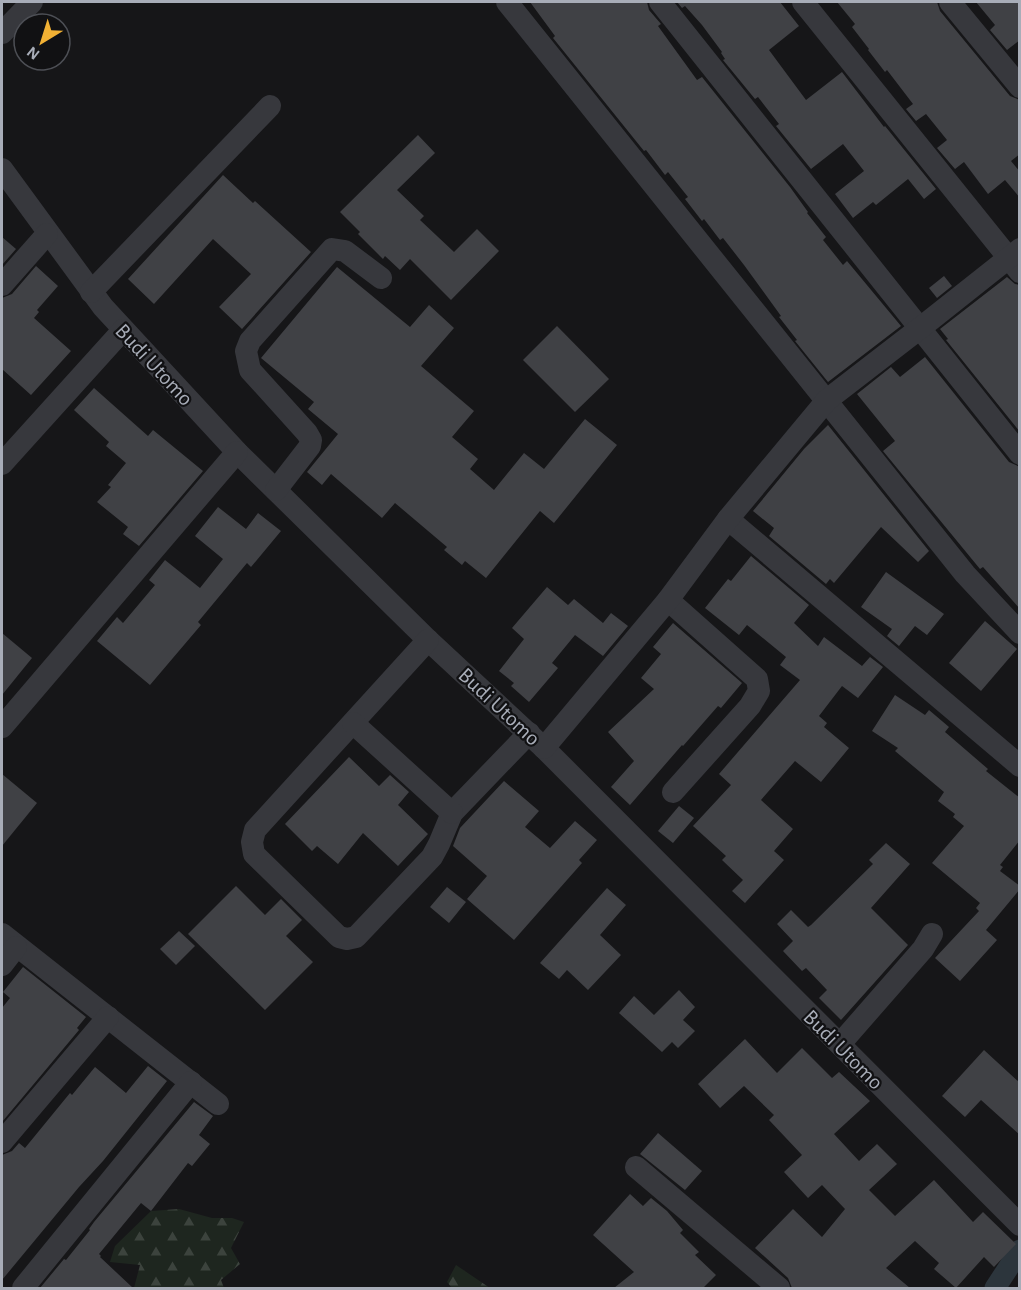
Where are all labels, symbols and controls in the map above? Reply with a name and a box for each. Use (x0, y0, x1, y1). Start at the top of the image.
north arrow (12, 12, 72, 72)
text: N (24, 43, 43, 63)
street label: Budi Utomo (111, 320, 197, 410)
street label: Budi Utomo (454, 664, 544, 750)
street label: Budi Utomo (799, 1006, 887, 1094)

